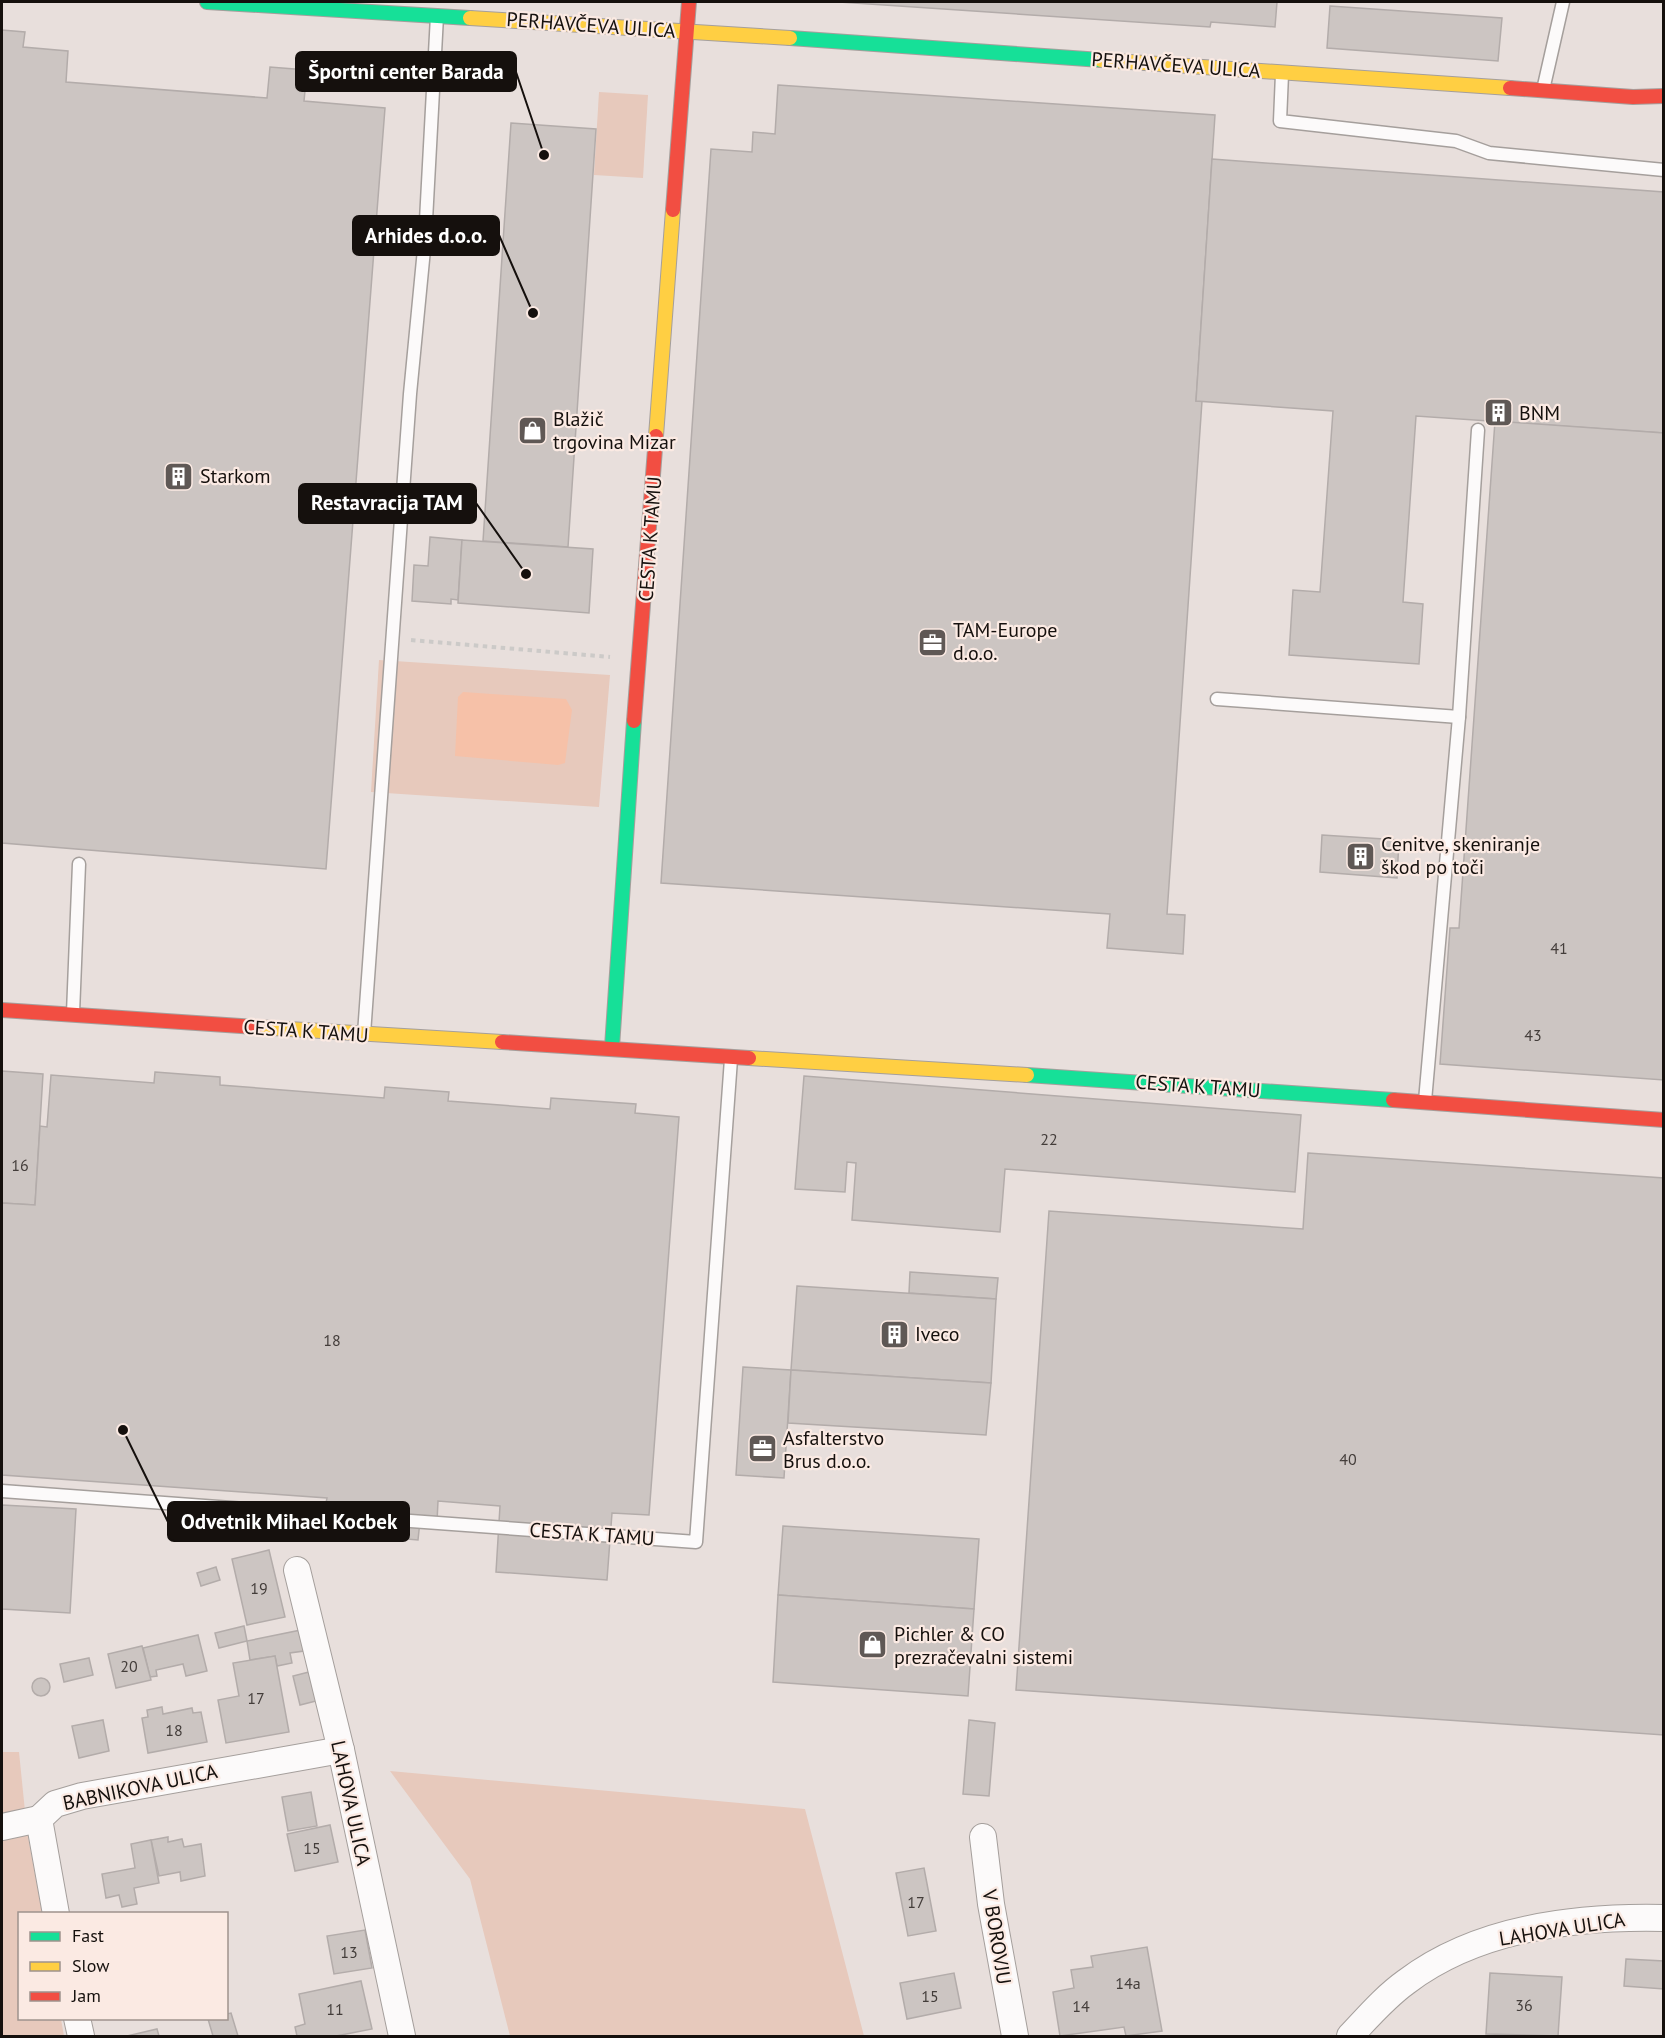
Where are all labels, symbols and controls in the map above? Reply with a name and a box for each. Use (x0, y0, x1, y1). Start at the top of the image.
street label: PERHAVČEVA ULICA (506, 6, 677, 44)
street label: PERHAVČEVA ULICA (1091, 46, 1262, 84)
callout: Športni center Barada (296, 52, 516, 91)
text: Športni center Barada (308, 58, 504, 85)
callout: Arhides d.o.o. (353, 216, 499, 255)
text: Arhides d.o.o. (365, 222, 487, 249)
building icon: BNM (1482, 397, 1514, 429)
place label: BNM (1519, 400, 1560, 426)
place label: Blažič trgovina Mizar (553, 406, 676, 455)
shop icon: Blažič trgovina Mizar (516, 415, 548, 447)
building icon: Starkom (163, 460, 195, 492)
place label: Starkom (200, 463, 270, 489)
street label: CESTA K TAMU (633, 476, 667, 602)
callout: Restavracija TAM (299, 484, 476, 523)
text: Restavracija TAM (311, 489, 463, 516)
place label: TAM-Europe d.o.o. (953, 617, 1057, 666)
office icon: TAM-Europe d.o.o. (916, 626, 948, 658)
place label: Cenitve, skeniranje škod po toči (1381, 831, 1540, 880)
building icon: Cenitve, skeniranje škod po toči (1344, 840, 1376, 872)
house number: 41 (1550, 938, 1568, 958)
street label: CESTA K TAMU (243, 1014, 369, 1048)
house number: 43 (1524, 1025, 1542, 1045)
street label: CESTA K TAMU (1135, 1069, 1261, 1103)
house number: 22 (1040, 1129, 1058, 1149)
house number: 16 (11, 1155, 29, 1175)
building icon: Iveco (878, 1318, 910, 1350)
place label: Iveco (915, 1321, 959, 1347)
house number: 18 (323, 1330, 341, 1350)
place label: Asfalterstvo Brus d.o.o. (783, 1425, 884, 1474)
office icon: Asfalterstvo Brus d.o.o. (746, 1433, 778, 1465)
house number: 40 (1339, 1449, 1357, 1469)
callout: Odvetnik Mihael Kocbek (168, 1502, 409, 1541)
text: Odvetnik Mihael Kocbek (181, 1508, 398, 1535)
street label: CESTA K TAMU (529, 1517, 655, 1551)
house number: 19 (250, 1578, 268, 1598)
place label: Pichler & CO prezračevalni sistemi (894, 1621, 1073, 1670)
shop icon: Pichler & CO prezračevalni sistemi (857, 1629, 889, 1661)
house number: 20 (120, 1656, 138, 1676)
house number: 17 (247, 1688, 265, 1708)
house number: 18 (165, 1720, 183, 1740)
street label: LAHOVA ULICA (325, 1738, 377, 1868)
street label: BABNIKOVA ULICA (60, 1758, 220, 1816)
house number: 15 (303, 1838, 321, 1858)
street label: V BOROVJU (977, 1887, 1017, 1986)
house number: 17 (907, 1892, 925, 1912)
street label: LAHOVA ULICA (1497, 1906, 1627, 1952)
legend (18, 1912, 228, 2020)
text: Fast (72, 1924, 104, 1947)
house number: 13 (340, 1942, 358, 1962)
text: Slow (72, 1954, 110, 1977)
house number: 14a (1115, 1973, 1141, 1993)
text: Jam (71, 1984, 101, 2007)
house number: 15 (921, 1986, 939, 2006)
house number: 36 (1515, 1995, 1533, 2015)
house number: 14 (1072, 1996, 1090, 2016)
house number: 11 (326, 1999, 344, 2019)

